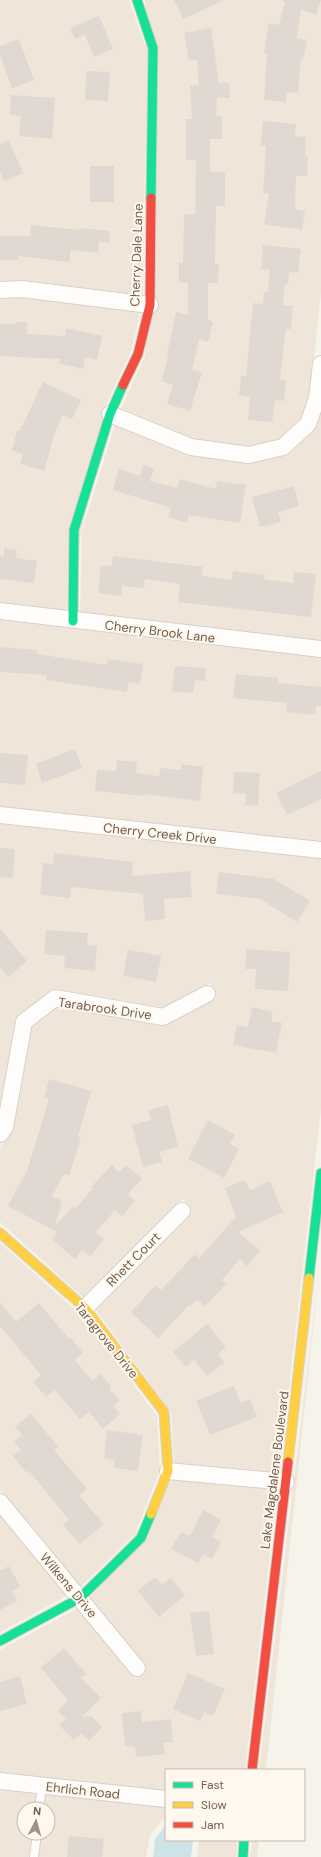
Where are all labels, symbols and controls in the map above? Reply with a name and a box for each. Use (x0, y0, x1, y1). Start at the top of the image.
street label: Cherry Dale Lane (126, 203, 147, 307)
street label: Cherry Brook Lane (104, 616, 216, 647)
street label: Cherry Creek Drive (102, 819, 217, 848)
street label: Tarabrook Drive (57, 994, 153, 1023)
street label: Rhett Court (102, 1228, 164, 1290)
street label: Taragrove Drive (71, 1299, 142, 1382)
street label: Lake Magdalene Boulevard (256, 1390, 293, 1550)
street label: Wilkens Drive (36, 1549, 101, 1622)
legend (165, 1769, 305, 1841)
text: Fast (201, 1777, 224, 1793)
street label: Ehrlich Road (45, 1778, 121, 1803)
text: Slow (201, 1797, 227, 1813)
north arrow (16, 1801, 56, 1841)
text: N (32, 1804, 42, 1818)
text: Jam (201, 1817, 224, 1833)

